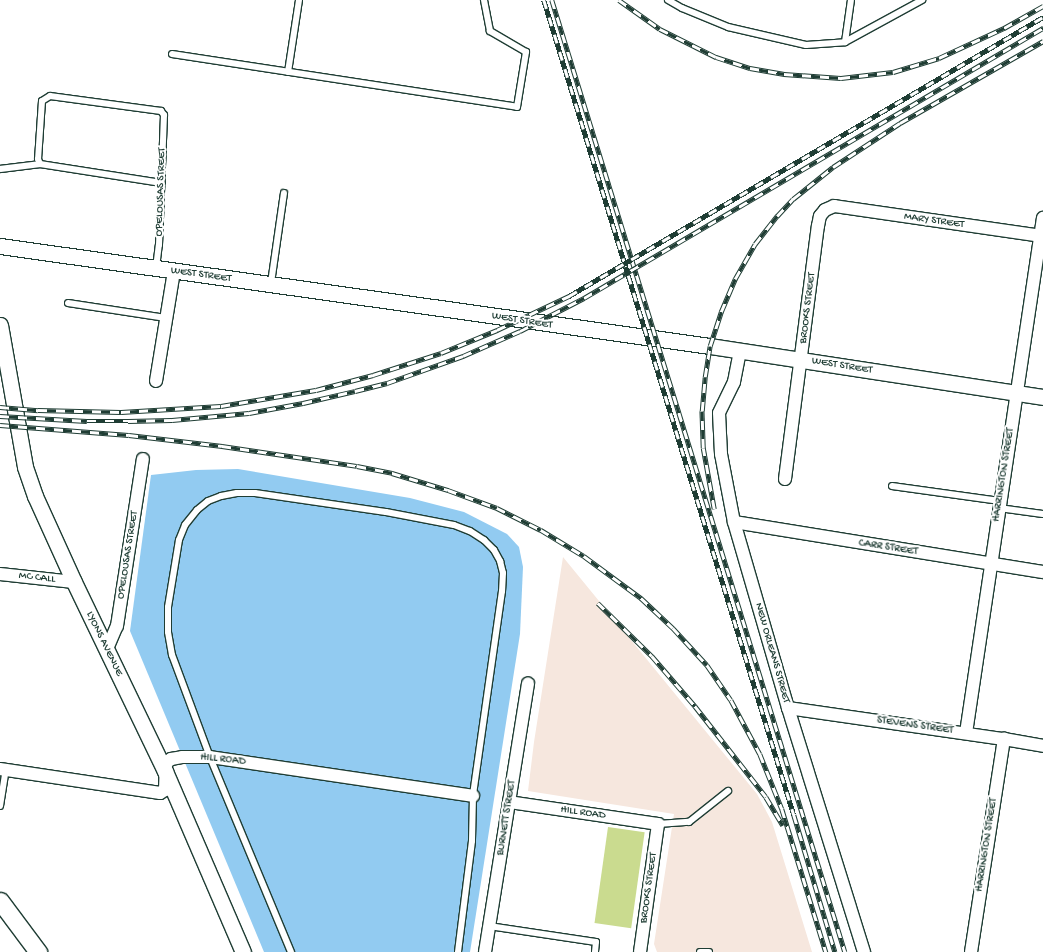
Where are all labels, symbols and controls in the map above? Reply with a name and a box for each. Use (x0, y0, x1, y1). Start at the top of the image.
street label: OPELOUSAS STREET (153, 147, 169, 237)
street label: MARY STREET (903, 210, 965, 232)
street label: WEST STREET (170, 264, 232, 286)
street label: BROOKS STREET (797, 272, 819, 344)
street label: WEST STREET (491, 310, 553, 332)
street label: WEST STREET (811, 355, 873, 377)
street label: HARRINGTON STREET (990, 427, 1018, 523)
street label: OPELOUSAS STREET (115, 510, 141, 600)
street label: CARR STREET (858, 537, 918, 559)
street label: MC CALL (18, 570, 56, 586)
street label: NEW ORLEANS STREET (751, 601, 793, 705)
street label: LYONS AVENUE (83, 609, 125, 679)
street label: STEVENS STREET (876, 714, 954, 738)
street label: HILL ROAD (200, 751, 246, 769)
street label: BURNETT STREET (495, 779, 519, 857)
street label: HARRINGTON STREET (973, 797, 1001, 893)
street label: HILL ROAD (559, 803, 607, 823)
street label: BROOKS STREET (637, 852, 661, 924)

